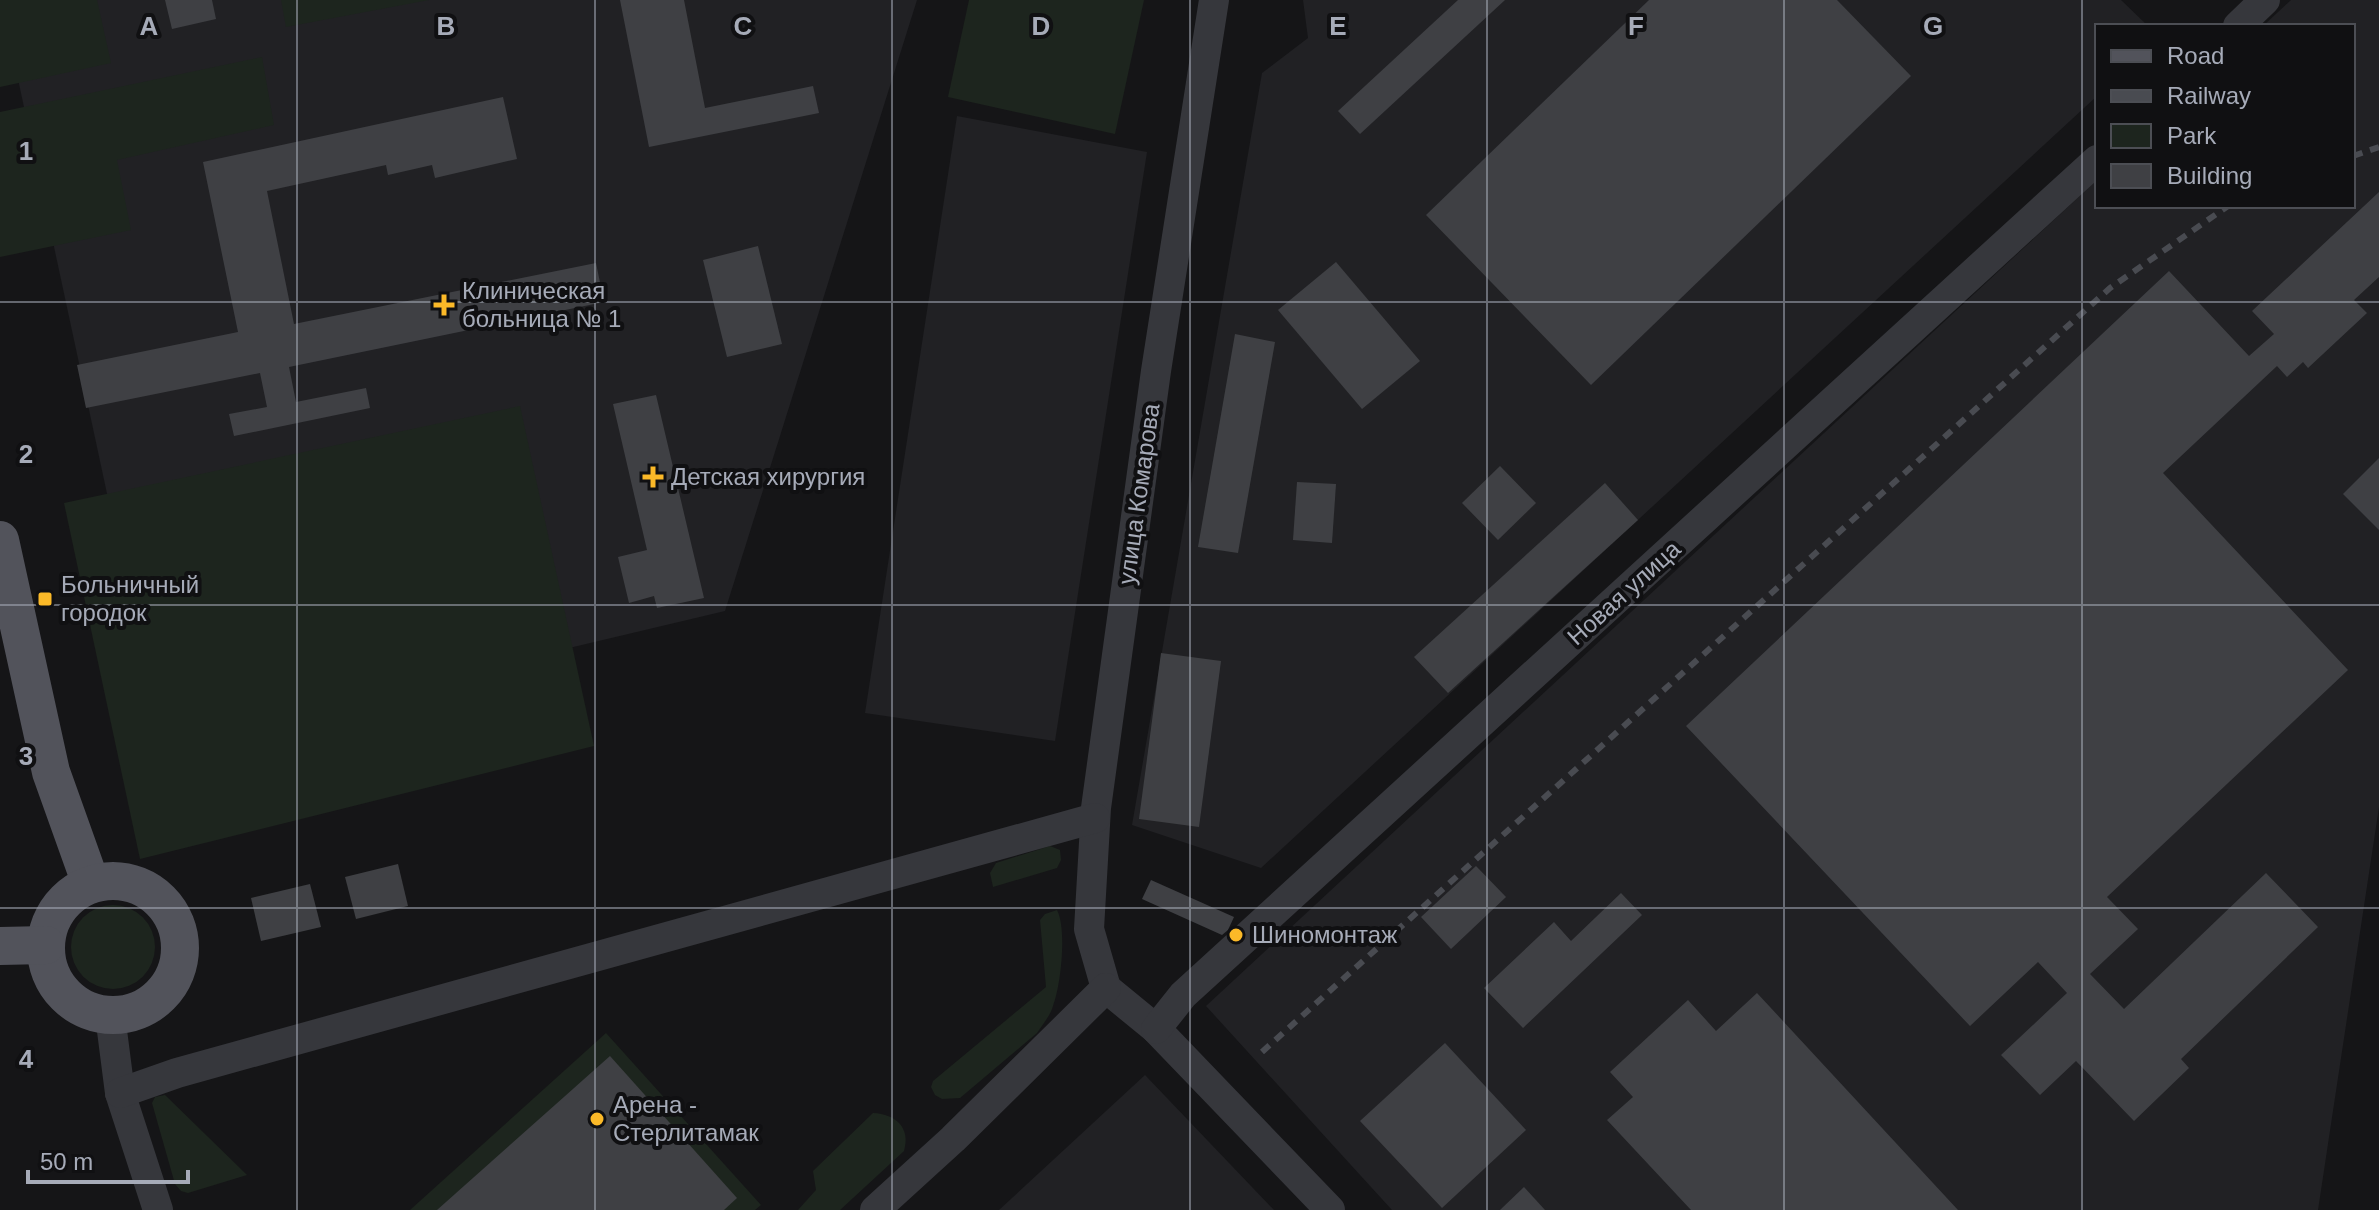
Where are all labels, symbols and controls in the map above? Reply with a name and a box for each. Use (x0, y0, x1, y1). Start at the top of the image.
text: A (140, 11, 159, 41)
text: B (437, 11, 455, 41)
text: C (734, 11, 753, 41)
text: D (1032, 11, 1050, 41)
text: E (1329, 11, 1347, 41)
text: F (1628, 11, 1644, 41)
text: G (1923, 11, 1943, 41)
legend (2095, 24, 2355, 208)
text: Road (2167, 42, 2224, 69)
text: Railway (2167, 82, 2251, 109)
text: Park (2167, 122, 2217, 149)
text: 1 (19, 136, 33, 166)
text: Building (2167, 162, 2252, 189)
place label: Клиническая больница № 1 (462, 277, 621, 332)
marker: Клиническая больница № 1 (433, 294, 455, 316)
street label: улица Комарова (1112, 401, 1165, 586)
text: 2 (19, 439, 33, 469)
place label: Детская хирургия (671, 463, 865, 490)
marker: Детская хирургия (642, 466, 664, 488)
street label: Новая улица (1562, 535, 1686, 650)
place label: Больничный городок (61, 571, 199, 626)
marker: Больничный городок (36, 590, 54, 608)
text: 3 (19, 741, 33, 771)
place label: Шиномонтаж (1252, 921, 1397, 948)
marker: Шиномонтаж (1227, 926, 1245, 944)
text: 4 (19, 1044, 34, 1074)
place label: Арена - Стерлитамак (613, 1091, 759, 1146)
marker: Арена - Стерлитамак (588, 1110, 606, 1128)
scale bar (28, 1134, 188, 1184)
text: 50 m (40, 1148, 93, 1175)

